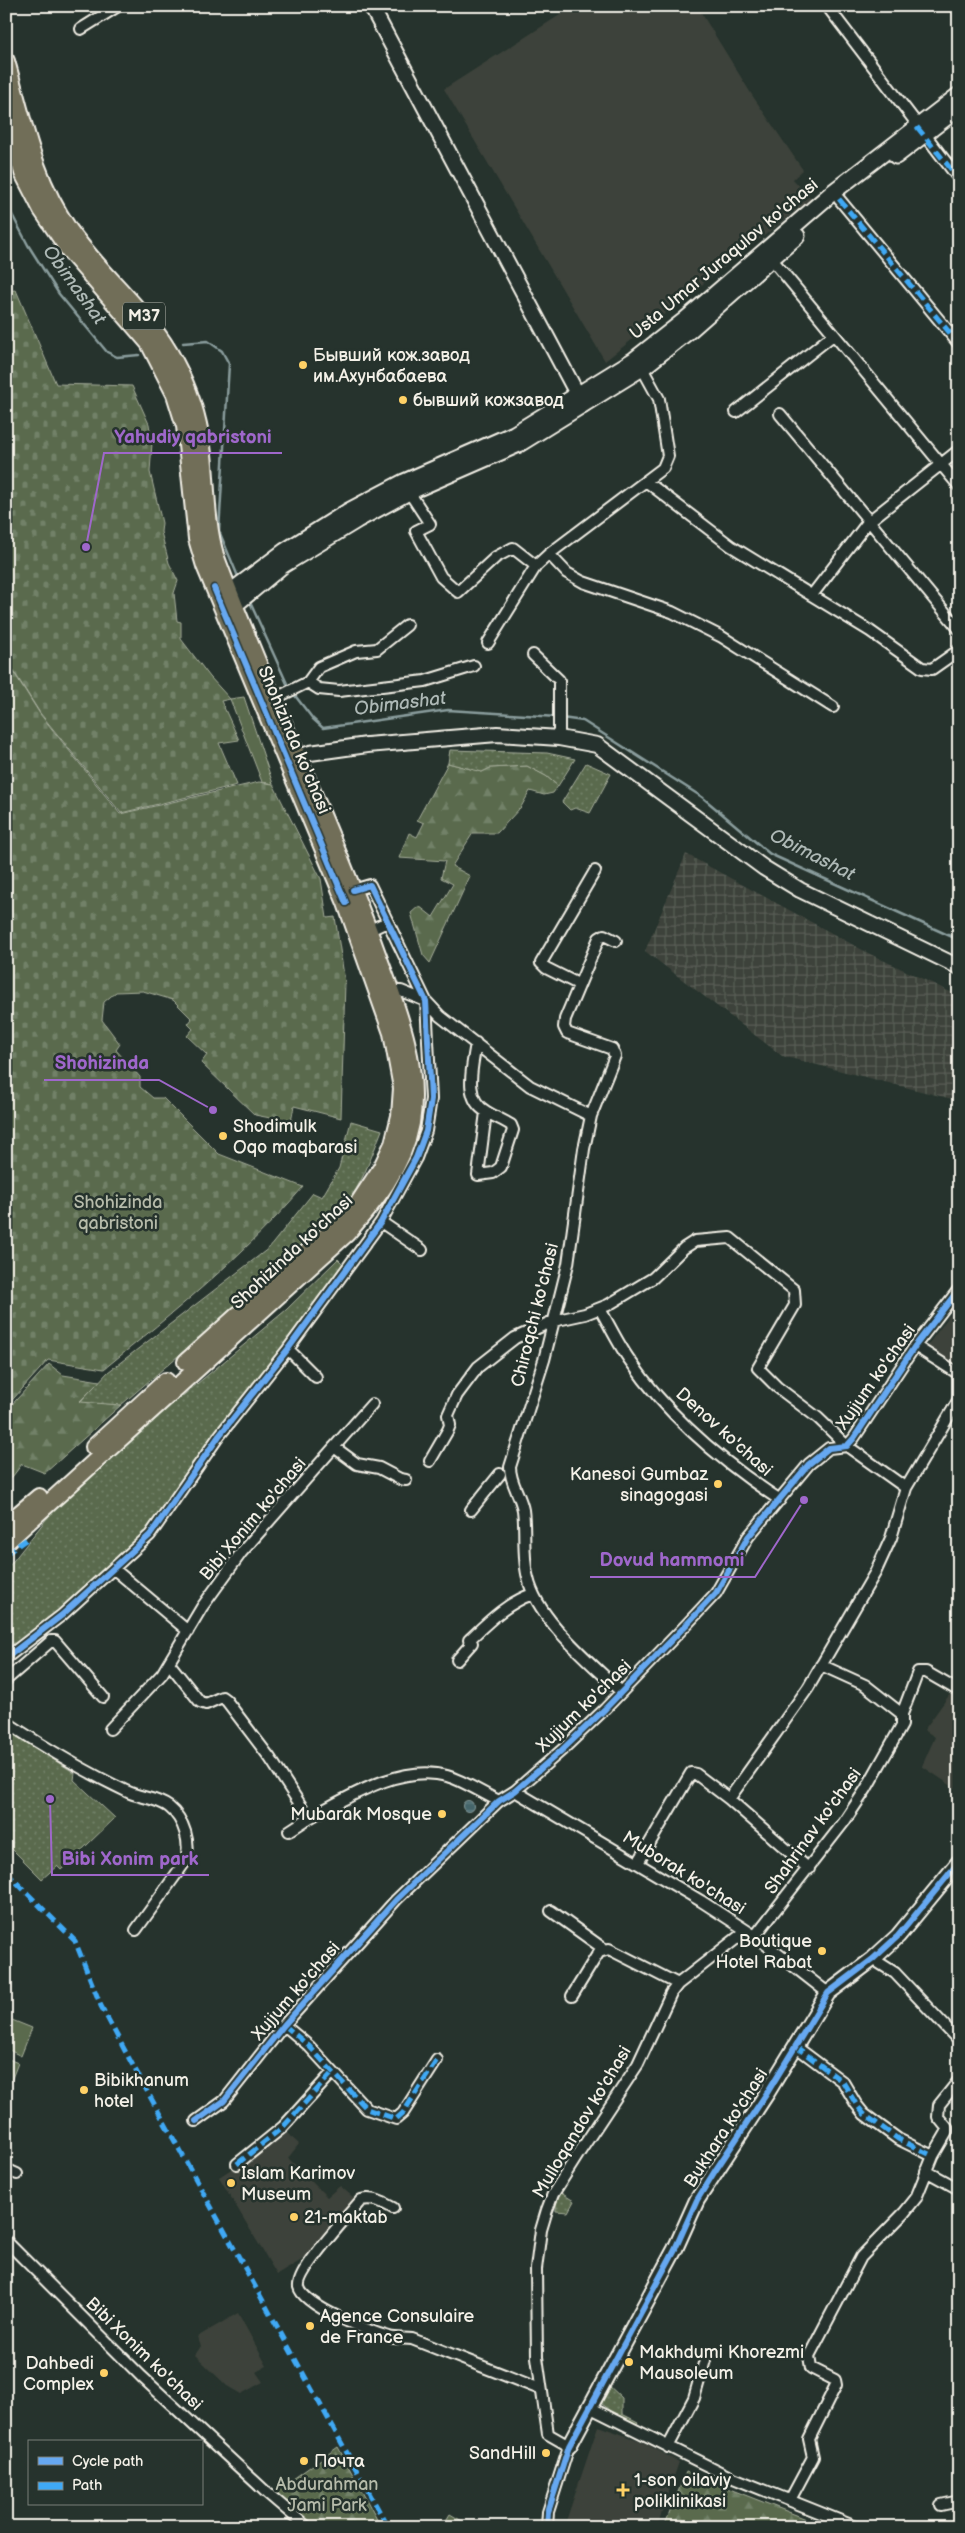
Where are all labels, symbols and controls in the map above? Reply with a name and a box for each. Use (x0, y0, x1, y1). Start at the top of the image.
street label: Usta Umar Juraqulov ko'chasi (625, 174, 823, 344)
water label: Obimashat (38, 241, 111, 330)
road number: M37 (123, 302, 165, 330)
place label: Бывший кож.завод им.Ахунбабаева (313, 345, 470, 387)
marker: Бывший кож.завод им.Ахунбабаева (297, 359, 309, 371)
place label: бывший кожзавод (413, 390, 564, 411)
marker: бывший кожзавод (397, 394, 409, 406)
callout: Yahudiy qabristoni (104, 419, 282, 453)
text: Yahudiy qabristoni (114, 426, 272, 449)
street label: Shohizinda ko'chasi (253, 663, 335, 817)
water label: Obimashat (353, 687, 448, 721)
water label: Obimashat (766, 824, 859, 887)
callout: Shohizinda (44, 1046, 159, 1080)
text: Shohizinda (55, 1052, 149, 1075)
place label: Shodimulk Oqo maqbarasi (233, 1116, 357, 1158)
marker: Shodimulk Oqo maqbarasi (217, 1130, 229, 1142)
street label: Shohizinda ko'chasi (227, 1190, 357, 1314)
park label: Shohizinda qabristoni (74, 1192, 162, 1234)
street label: Chiroqchi ko'chasi (507, 1241, 563, 1389)
street label: Xujjum ko'chasi (831, 1320, 920, 1434)
street label: Denov ko'chasi (671, 1383, 777, 1481)
street label: Bibi Xonim ko'chasi (195, 1453, 311, 1585)
place label: Kanesoi Gumbaz sinagogasi (570, 1464, 708, 1506)
marker: Kanesoi Gumbaz sinagogasi (712, 1478, 724, 1490)
callout: Dovud hammomi (590, 1543, 755, 1577)
text: Dovud hammomi (599, 1549, 745, 1572)
street label: Xujjum ko'chasi (532, 1656, 636, 1757)
street label: Shahrinav ko'chasi (760, 1764, 866, 1898)
place label: Mubarak Mosque (290, 1804, 432, 1825)
marker: Mubarak Mosque (436, 1808, 448, 1820)
street label: Muborak ko'chasi (619, 1827, 749, 1919)
callout: Bibi Xonim park (52, 1841, 209, 1875)
text: Bibi Xonim park (61, 1848, 199, 1871)
place label: Boutique Hotel Rabat (715, 1931, 812, 1973)
street label: Xujjum ko'chasi (247, 1937, 344, 2045)
marker: Boutique Hotel Rabat (816, 1945, 828, 1957)
street label: Mulloqandov ko'chasi (528, 2042, 636, 2202)
street label: Bukhara ko'chasi (680, 2065, 772, 2191)
place label: Bibikhanum hotel (94, 2070, 189, 2112)
marker: Bibikhanum hotel (78, 2084, 90, 2096)
place label: Islam Karimov Museum (241, 2163, 356, 2205)
marker: Islam Karimov Museum (225, 2177, 237, 2189)
place label: 21-maktab (304, 2207, 388, 2228)
marker: 21-maktab (288, 2211, 300, 2223)
street label: Bibi Xonim ko'chasi (81, 2293, 207, 2415)
place label: Agence Consulaire de France (320, 2306, 475, 2348)
marker: Agence Consulaire de France (304, 2320, 316, 2332)
place label: Makhdumi Khorezmi Mausoleum (639, 2342, 804, 2384)
place label: Dahbedi Complex (23, 2353, 95, 2395)
marker: Makhdumi Khorezmi Mausoleum (623, 2356, 635, 2368)
marker: Dahbedi Complex (98, 2367, 110, 2379)
legend (28, 2440, 202, 2506)
place label: SandHill (469, 2443, 536, 2464)
marker: SandHill (540, 2447, 552, 2459)
place label: Почта (314, 2451, 365, 2472)
text: Cycle path (72, 2452, 143, 2471)
marker: Почта (298, 2455, 310, 2467)
place label: 1-son oilaviy poliklinikasi (634, 2470, 732, 2512)
park label: Abdurahman Jami Park (276, 2474, 378, 2516)
text: Path (72, 2476, 102, 2495)
marker: 1-son oilaviy poliklinikasi (616, 2483, 630, 2497)

